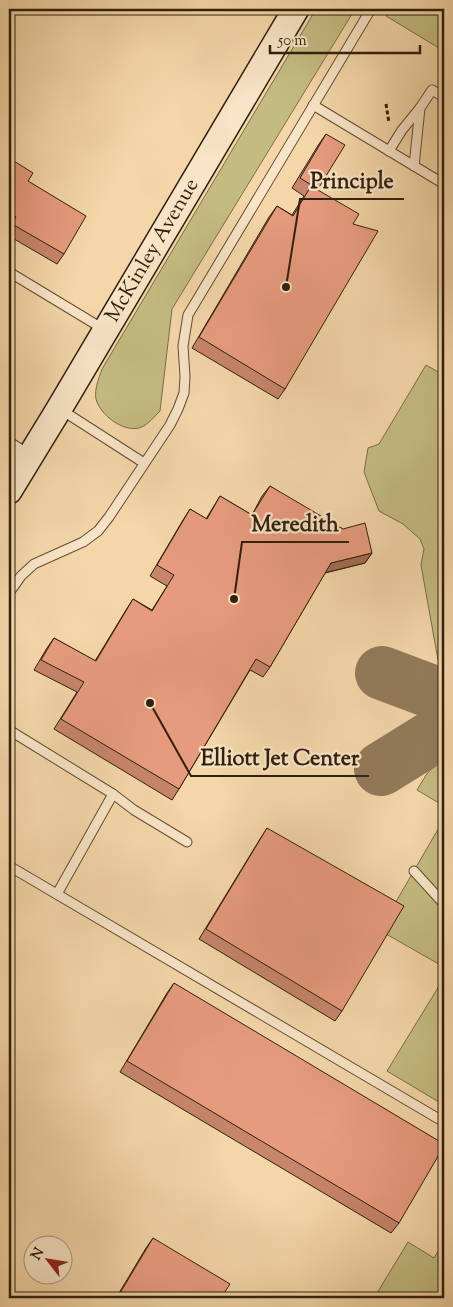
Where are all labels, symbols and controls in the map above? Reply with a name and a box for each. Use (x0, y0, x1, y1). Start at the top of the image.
scale bar (270, 22, 420, 54)
text: 50 m (277, 31, 307, 52)
callout: Principle (300, 162, 404, 199)
text: Principle (310, 167, 394, 199)
street label: McKinley Avenue (98, 173, 207, 328)
callout: Meredith (242, 505, 349, 542)
text: Meredith (251, 510, 339, 542)
callout: Elliott Jet Center (191, 739, 369, 776)
text: Elliott Jet Center (201, 744, 360, 776)
north arrow (22, 1234, 72, 1284)
text: N (27, 1244, 50, 1264)

